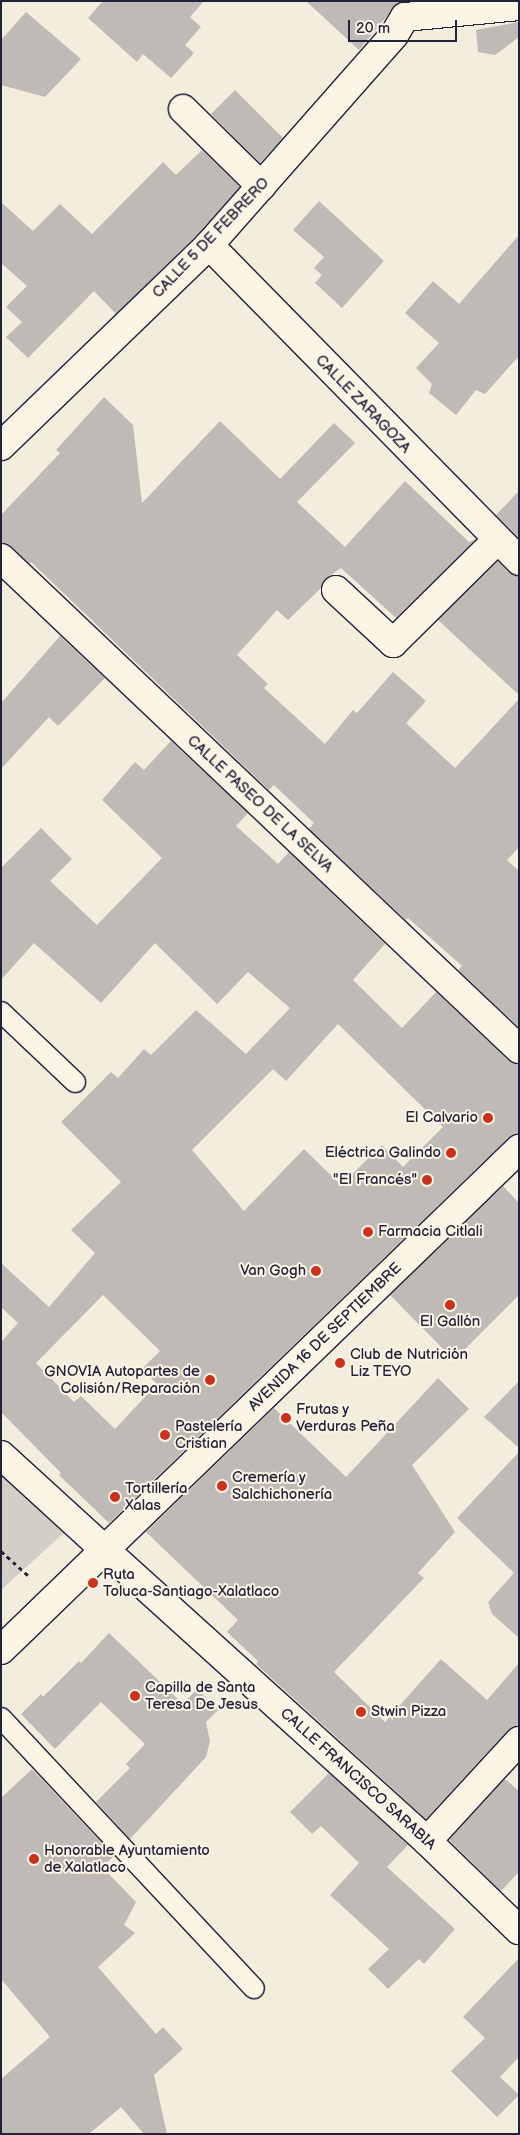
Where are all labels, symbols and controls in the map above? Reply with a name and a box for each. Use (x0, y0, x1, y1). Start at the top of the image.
scale bar (350, 10, 459, 42)
text: 20 m (356, 19, 390, 38)
street label: CALLE 5 DE FEBRERO (149, 174, 273, 302)
street label: CALLE ZARAGOZA (312, 351, 414, 457)
street label: CALLE PASEO DE LA SELVA (183, 732, 337, 876)
place label: El Calvario (405, 1109, 478, 1127)
marker: El Calvario (482, 1112, 494, 1124)
place label: Eléctrica Galindo (325, 1144, 441, 1162)
marker: Eléctrica Galindo (445, 1147, 457, 1159)
place label: "El Francés" (333, 1171, 417, 1189)
marker: "El Francés" (421, 1174, 433, 1186)
place label: Farmacia Citlali (378, 1223, 483, 1241)
marker: Farmacia Citlali (362, 1226, 374, 1238)
street label: AVENIDA 16 DE SEPTIEMBRE (245, 1259, 405, 1415)
place label: Van Gogh (240, 1262, 306, 1280)
marker: Van Gogh (310, 1265, 322, 1277)
marker: El Gallón (444, 1299, 456, 1311)
place label: El Gallón (420, 1313, 480, 1331)
place label: Club de Nutrición Liz TEYO (350, 1345, 468, 1380)
marker: Club de Nutrición Liz TEYO (334, 1357, 346, 1369)
place label: GNOVIA Autopartes de Colisión/Reparación (44, 1362, 200, 1397)
marker: GNOVIA Autopartes de Colisión/Reparación (204, 1374, 216, 1386)
place label: Frutas y Verduras Peña (296, 1400, 395, 1435)
marker: Frutas y Verduras Peña (280, 1412, 292, 1424)
place label: Pastelería Cristian (175, 1417, 242, 1452)
marker: Pastelería Cristian (159, 1429, 171, 1441)
place label: Cremería y Salchichonería (232, 1468, 332, 1503)
place label: Tortillería Xalas (125, 1479, 188, 1514)
marker: Cremería y Salchichonería (216, 1480, 228, 1492)
marker: Tortillería Xalas (109, 1491, 121, 1503)
place label: Ruta Toluca-Santiago-Xalatlaco (103, 1565, 279, 1600)
marker: Ruta Toluca-Santiago-Xalatlaco (87, 1577, 99, 1589)
place label: Capilla de Santa Teresa De Jesus (145, 1678, 259, 1713)
marker: Capilla de Santa Teresa De Jesus (129, 1690, 141, 1702)
place label: Stwin Pizza (371, 1703, 446, 1721)
street label: CALLE FRANCISCO SARABIA (276, 1704, 440, 1854)
marker: Stwin Pizza (355, 1706, 367, 1718)
place label: Honorable Ayuntamiento de Xalatlaco (44, 1841, 210, 1876)
marker: Honorable Ayuntamiento de Xalatlaco (28, 1853, 40, 1865)

